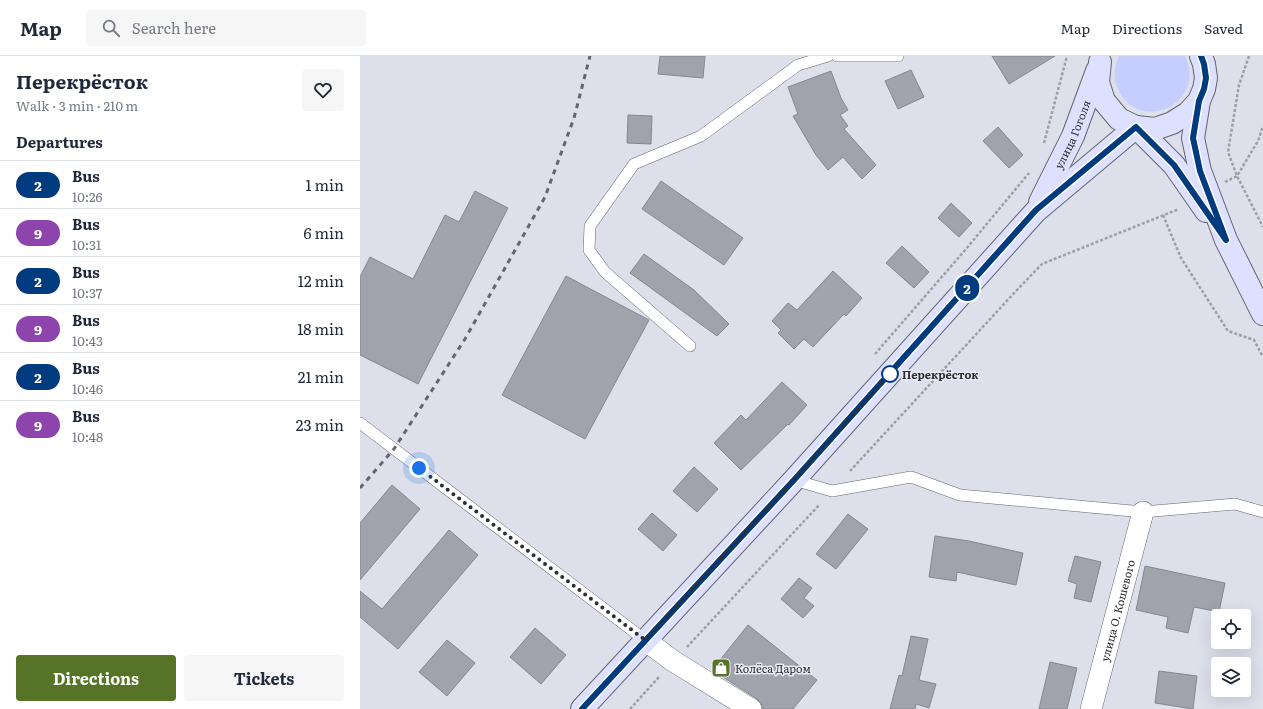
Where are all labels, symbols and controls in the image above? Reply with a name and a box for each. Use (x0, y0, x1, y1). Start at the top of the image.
search box (86, 10, 366, 46)
text: Map (20, 14, 62, 42)
text: Search here (132, 16, 216, 39)
icon: search (100, 17, 122, 39)
text: Map (1060, 18, 1090, 38)
text: Directions (1112, 18, 1182, 38)
text: Saved (1204, 18, 1243, 38)
text: Перекрёсток (16, 67, 148, 95)
button: heart (302, 69, 344, 111)
text: Walk · 3 min · 210 m (16, 96, 138, 115)
street label: улица Гоголя (1050, 97, 1094, 171)
text: Departures (16, 130, 103, 153)
text: Bus (72, 164, 100, 187)
text: 1 min (305, 173, 344, 196)
text: 2 (34, 175, 42, 195)
text: 10:26 (72, 187, 103, 206)
text: Bus (72, 212, 100, 235)
text: 6 min (303, 221, 344, 244)
text: 9 (34, 223, 42, 243)
text: 10:31 (72, 235, 101, 254)
text: Bus (72, 260, 100, 283)
text: 12 min (298, 269, 344, 292)
text: 2 (34, 271, 42, 291)
line badge: 2 (954, 275, 980, 301)
text: 2 (963, 278, 971, 298)
text: 10:37 (72, 283, 102, 302)
text: Bus (72, 308, 100, 331)
text: 18 min (297, 317, 344, 340)
text: 9 (34, 319, 42, 339)
text: 10:43 (72, 331, 103, 350)
text: Bus (72, 356, 100, 379)
text: 21 min (298, 365, 344, 388)
marker: Перекрёсток (881, 365, 899, 383)
place label: Перекрёсток (902, 366, 979, 382)
text: 2 (34, 367, 42, 387)
text: 10:46 (72, 379, 103, 398)
text: Bus (72, 404, 100, 427)
text: 23 min (296, 413, 344, 436)
text: 9 (34, 415, 42, 435)
text: 10:48 (72, 427, 103, 446)
your location (409, 458, 429, 478)
street label: улица О. Кошевого (1096, 558, 1138, 663)
map controls (1211, 609, 1251, 697)
button: locate (1211, 609, 1251, 649)
button: Directions (16, 655, 176, 701)
button: Tickets (184, 655, 344, 701)
shop icon: Колёса Даром (710, 657, 732, 679)
button: layers (1211, 657, 1251, 697)
place label: Колёса Даром (735, 660, 811, 676)

